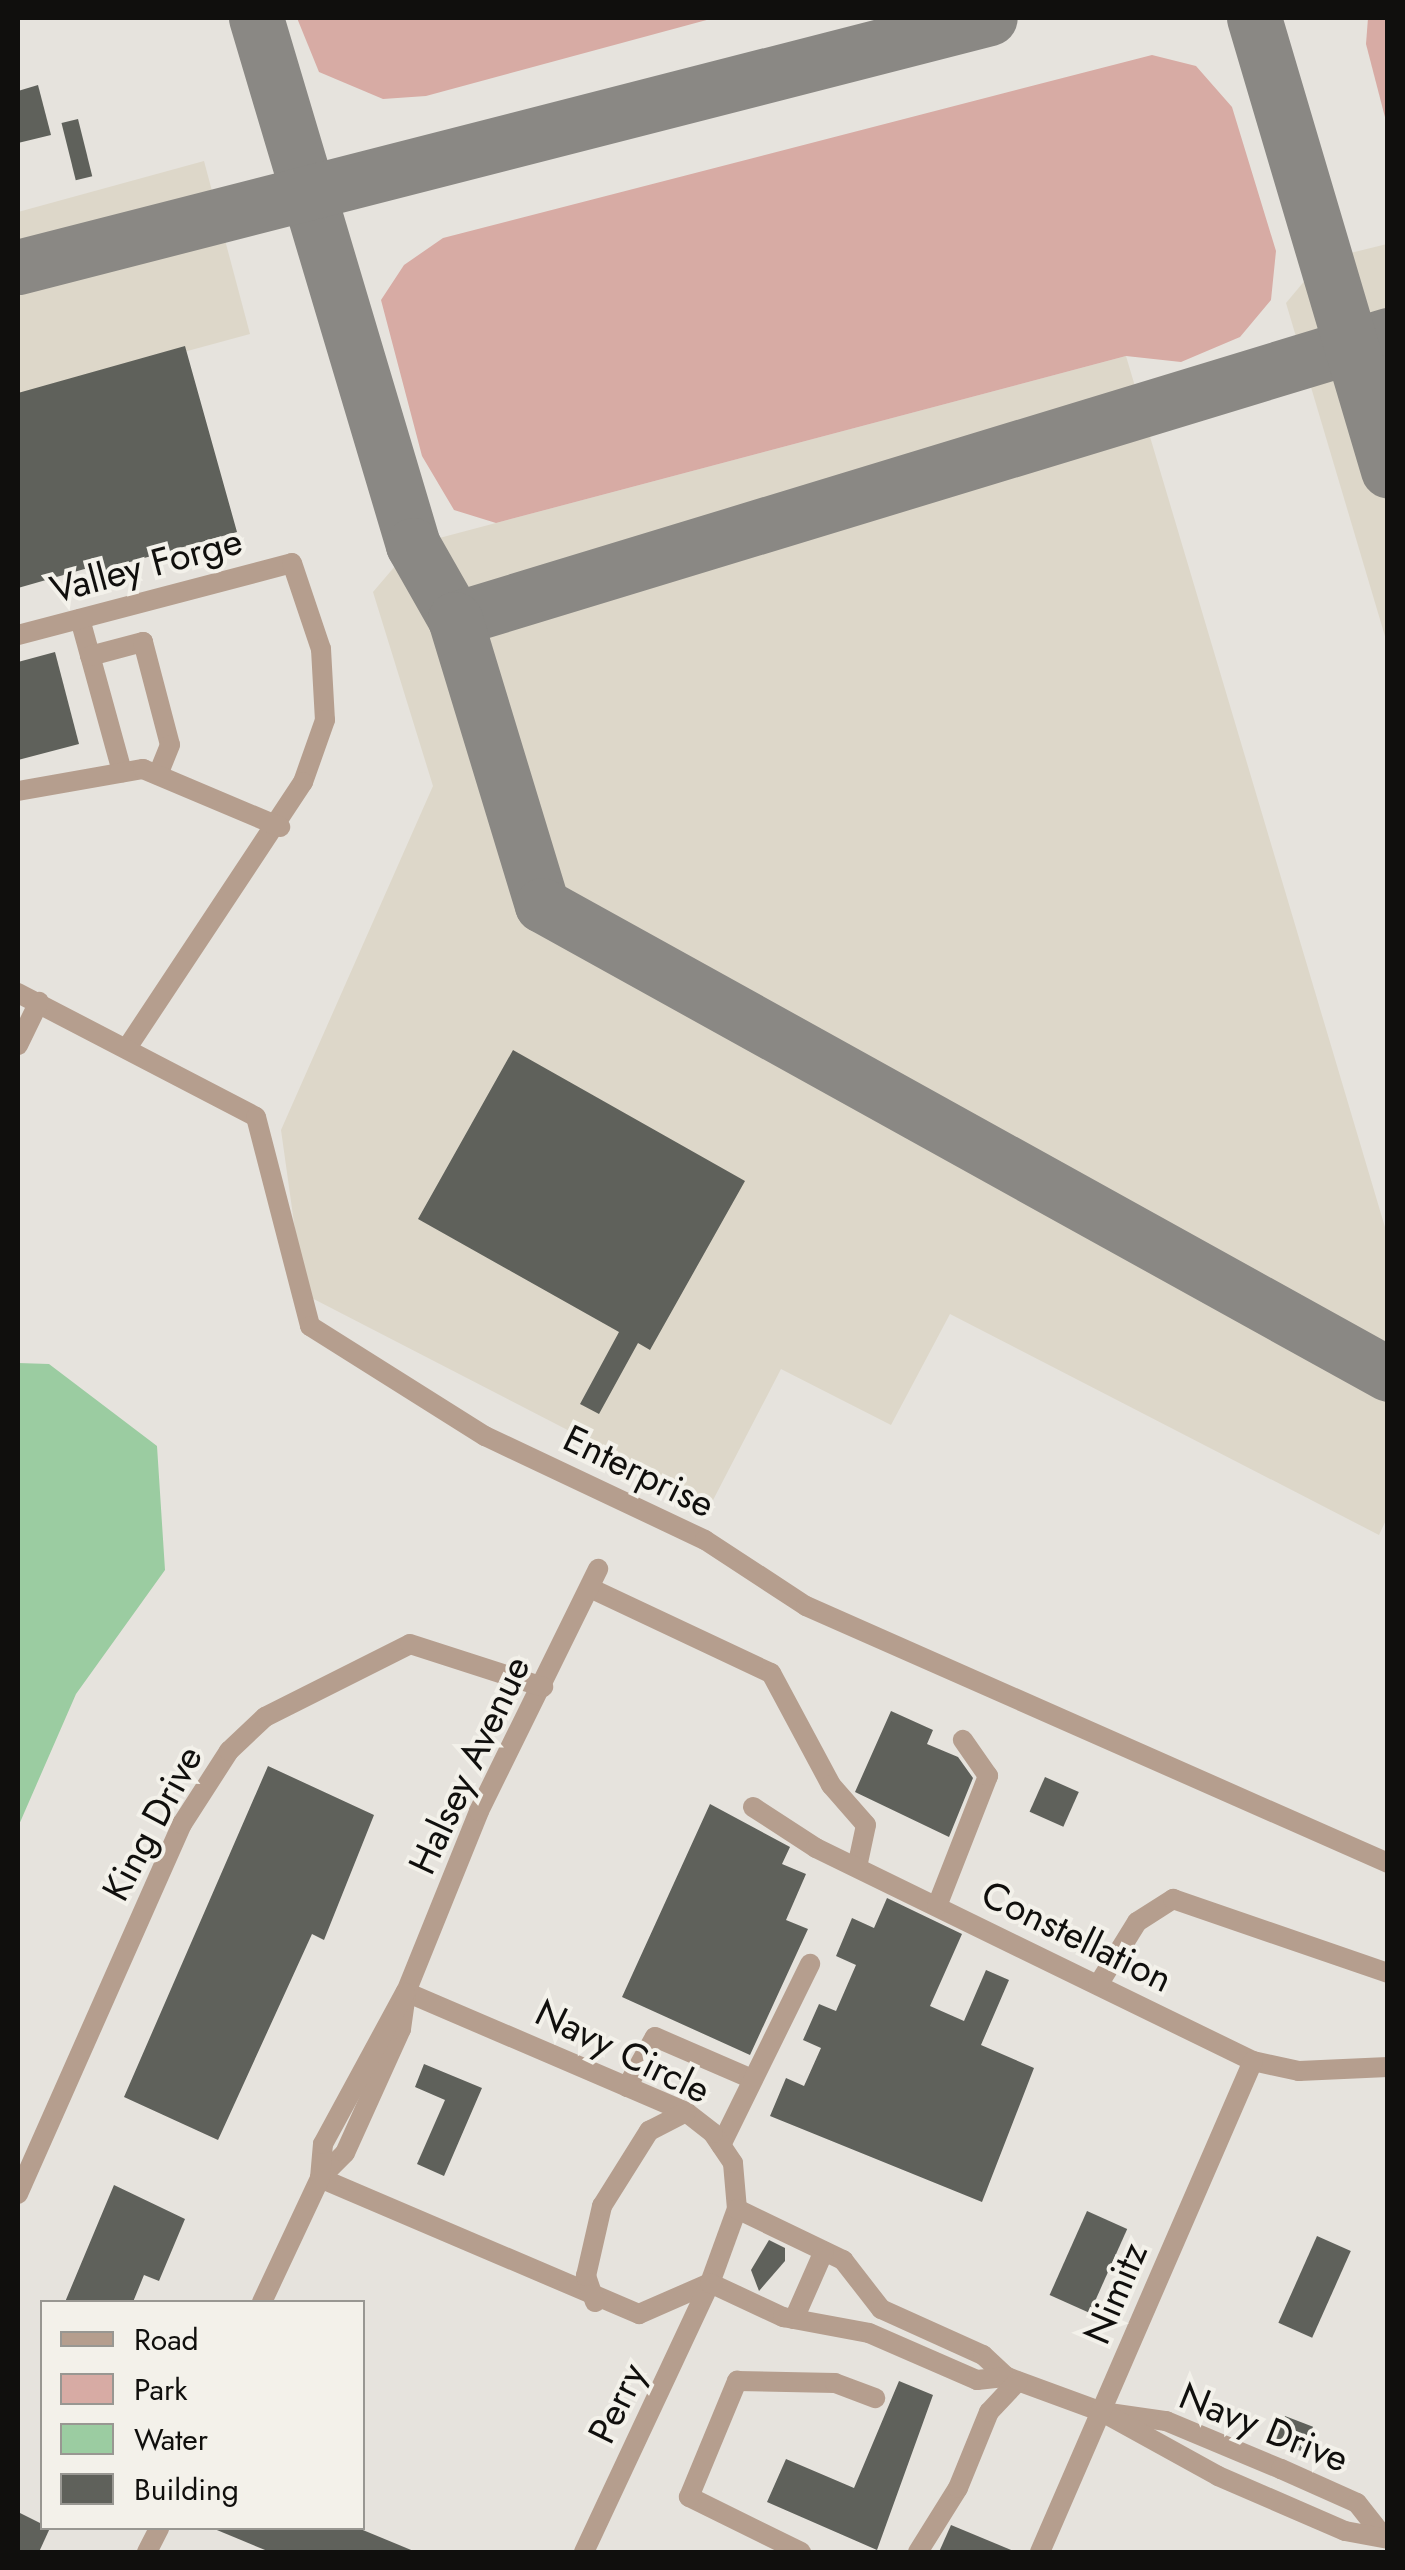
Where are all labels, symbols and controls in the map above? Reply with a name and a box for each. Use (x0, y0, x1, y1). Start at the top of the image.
street label: Valley Forge (45, 518, 247, 612)
street label: Enterprise (556, 1415, 722, 1527)
street label: Halsey Avenue (399, 1649, 539, 1881)
street label: King Drive (92, 1738, 212, 1908)
street label: Constellation (974, 1870, 1180, 2002)
street label: Navy Circle (528, 1989, 718, 2113)
street label: Nimitz (1073, 2236, 1157, 2350)
legend (40, 2300, 365, 2530)
text: Road (134, 2318, 199, 2361)
street label: Perry (578, 2356, 656, 2450)
text: Park (134, 2368, 187, 2411)
street label: Navy Drive (1173, 2373, 1355, 2481)
text: Water (134, 2418, 208, 2461)
text: Building (134, 2468, 239, 2511)

